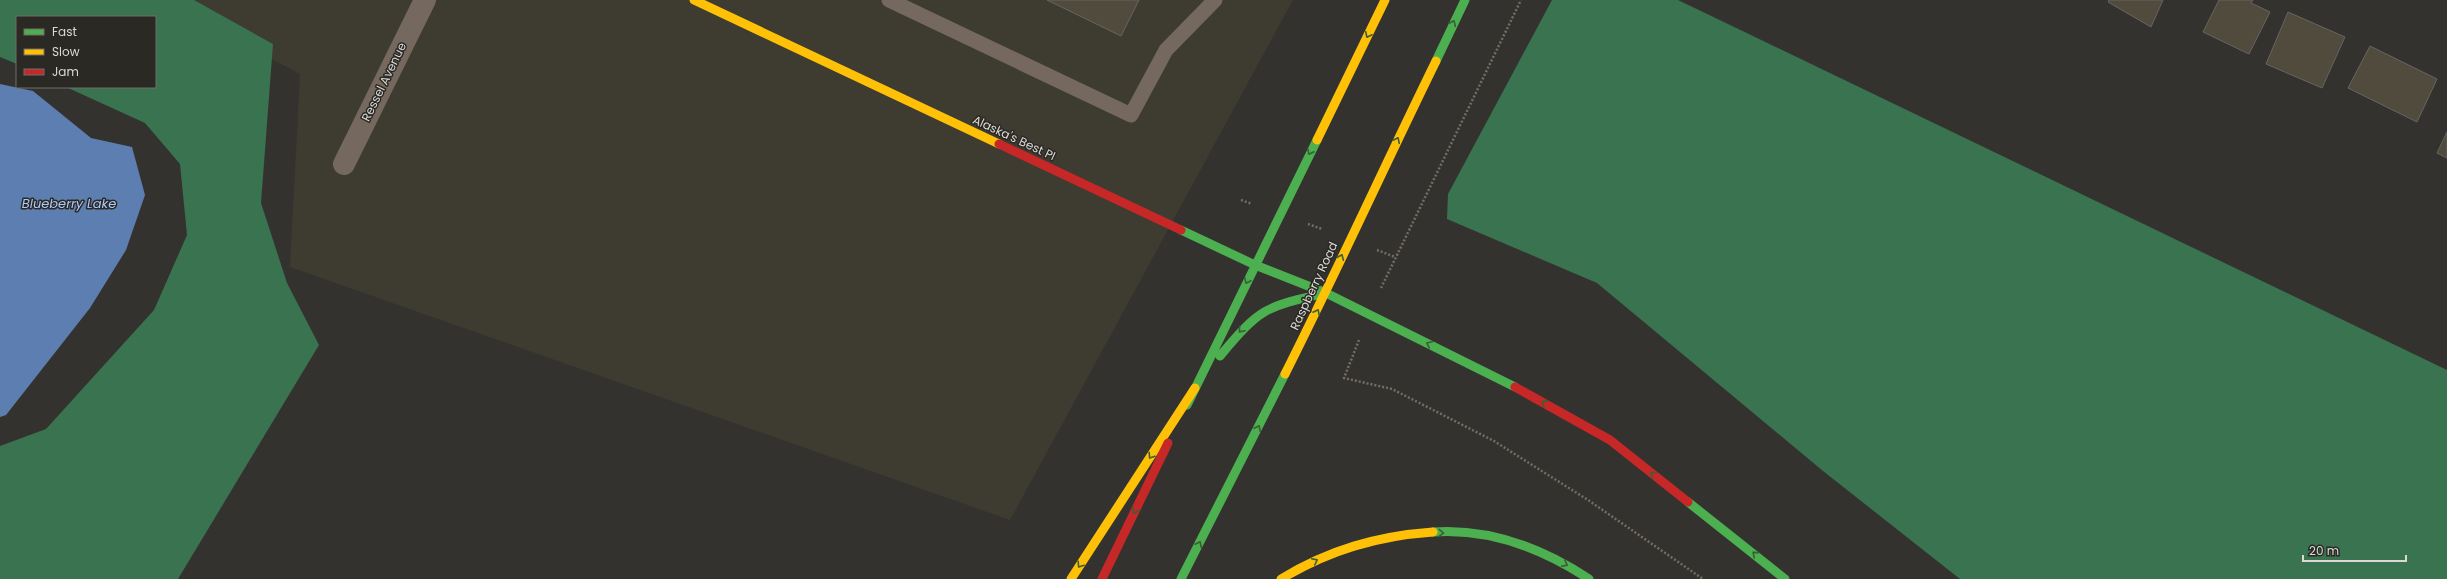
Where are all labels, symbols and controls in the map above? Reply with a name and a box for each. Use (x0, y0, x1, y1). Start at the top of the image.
legend (16, 16, 156, 88)
one-way arrow (1449, 20, 1456, 27)
text: Fast (52, 23, 77, 40)
one-way arrow (1365, 31, 1373, 38)
street label: Ressel Avenue (357, 39, 410, 124)
text: Slow (52, 43, 80, 60)
text: Jam (52, 63, 79, 80)
street label: Alaska's Best PI (970, 111, 1058, 164)
one-way arrow (1392, 137, 1400, 144)
one-way arrow (1308, 147, 1315, 155)
water label: Blueberry Lake (22, 194, 116, 213)
street label: Raspberry Road (1286, 239, 1341, 333)
one-way arrow (1337, 254, 1345, 261)
one-way arrow (1244, 277, 1252, 284)
one-way arrow (1312, 309, 1319, 317)
one-way arrow (1239, 326, 1246, 333)
one-way arrow (1425, 341, 1433, 349)
one-way arrow (1541, 401, 1548, 408)
one-way arrow (1253, 425, 1260, 433)
one-way arrow (1149, 451, 1156, 458)
one-way arrow (1651, 471, 1658, 478)
one-way arrow (1132, 507, 1140, 514)
one-way arrow (1438, 528, 1444, 537)
scale bar (2303, 537, 2406, 563)
one-way arrow (1194, 541, 1202, 548)
text: 20 m (2309, 542, 2339, 559)
one-way arrow (1752, 552, 1760, 559)
one-way arrow (1311, 558, 1319, 566)
one-way arrow (1078, 560, 1085, 567)
one-way arrow (1561, 560, 1568, 567)

